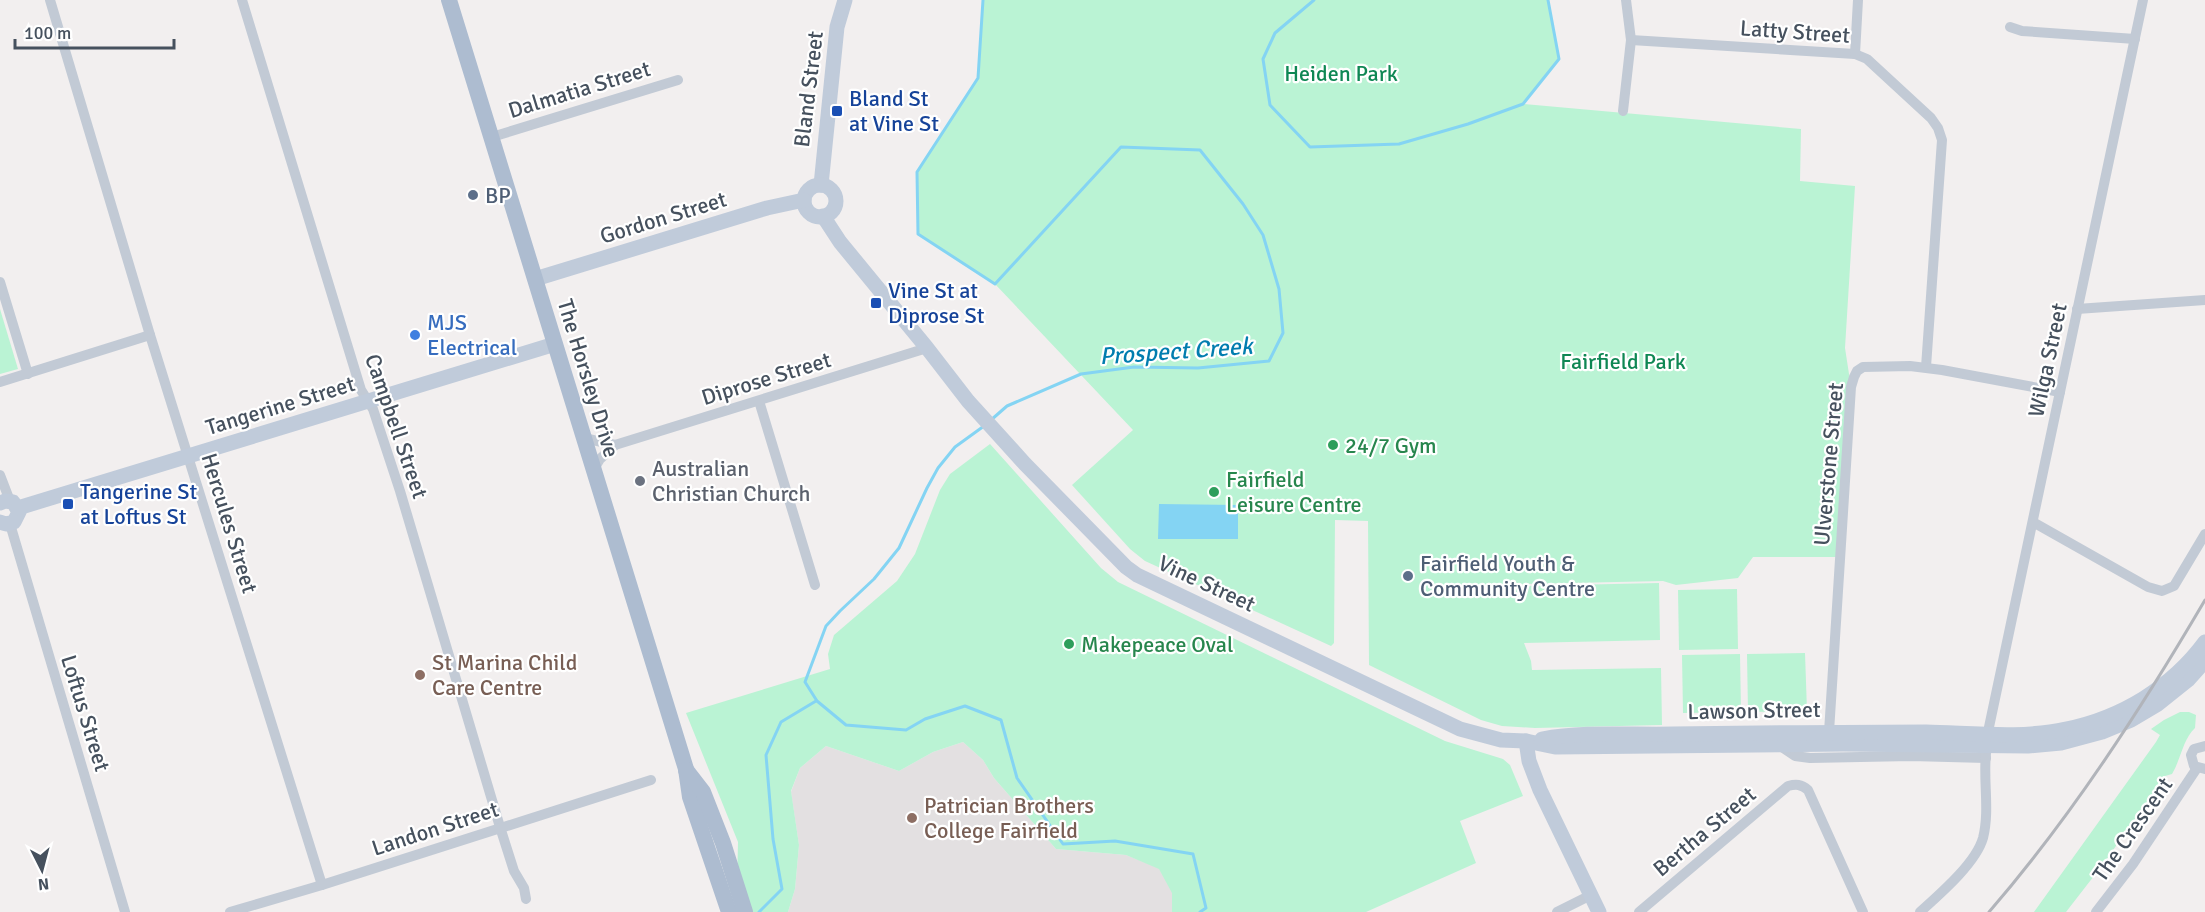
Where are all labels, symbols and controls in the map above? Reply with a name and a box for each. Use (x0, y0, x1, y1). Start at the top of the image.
scale bar (15, 12, 174, 50)
street label: Latty Street (1739, 14, 1851, 49)
text: 100 m (24, 22, 71, 44)
street label: Bland Street (788, 29, 829, 149)
street label: Dalmatia Street (505, 55, 654, 124)
park label: Heiden Park (1284, 60, 1398, 87)
place label: Bland St at Vine St (849, 85, 939, 137)
marker: Bland St at Vine St (830, 104, 844, 118)
place label: BP (485, 182, 511, 209)
street label: Gordon Street (597, 185, 730, 250)
marker: BP (466, 188, 480, 202)
place label: Vine St at Diprose St (888, 277, 985, 329)
street label: The Horsley Drive (552, 296, 625, 460)
marker: Vine St at Diprose St (869, 296, 883, 310)
street label: Wilga Street (2022, 300, 2073, 420)
place label: MJS Electrical (427, 309, 517, 361)
marker: MJS Electrical (408, 328, 422, 342)
water label: Prospect Creek (1098, 331, 1255, 371)
street label: Diprose Street (698, 346, 834, 411)
park label: Fairfield Park (1560, 348, 1686, 375)
street label: Campbell Street (359, 350, 434, 502)
street label: Tangerine Street (202, 370, 358, 441)
street label: Ulverstone Street (1808, 381, 1849, 547)
place label: 24/7 Gym (1345, 432, 1437, 459)
marker: 24/7 Gym (1326, 438, 1340, 452)
street label: Hercules Street (195, 450, 264, 597)
place label: Australian Christian Church (652, 455, 810, 507)
place label: Fairfield Leisure Centre (1226, 466, 1362, 518)
marker: Australian Christian Church (633, 474, 647, 488)
place label: Tangerine St at Loftus St (80, 478, 198, 530)
marker: Fairfield Leisure Centre (1207, 485, 1221, 499)
marker: Tangerine St at Loftus St (61, 497, 75, 511)
street label: Vine Street (1154, 549, 1260, 618)
place label: Fairfield Youth & Community Centre (1420, 550, 1595, 602)
marker: Fairfield Youth & Community Centre (1401, 569, 1415, 583)
place label: Makepeace Oval (1081, 631, 1233, 658)
marker: Makepeace Oval (1062, 637, 1076, 651)
place label: St Marina Child Care Centre (432, 649, 577, 701)
street label: Loftus Street (55, 652, 116, 775)
marker: St Marina Child Care Centre (413, 668, 427, 682)
street label: Lawson Street (1687, 696, 1821, 725)
street label: The Crescent (2087, 772, 2178, 887)
street label: Bertha Street (1647, 780, 1761, 882)
place label: Patrician Brothers College Fairfield (924, 792, 1094, 844)
street label: Landon Street (368, 795, 502, 862)
marker: Patrician Brothers College Fairfield (905, 811, 919, 825)
north arrow (12, 840, 72, 900)
text: N (37, 873, 50, 894)

